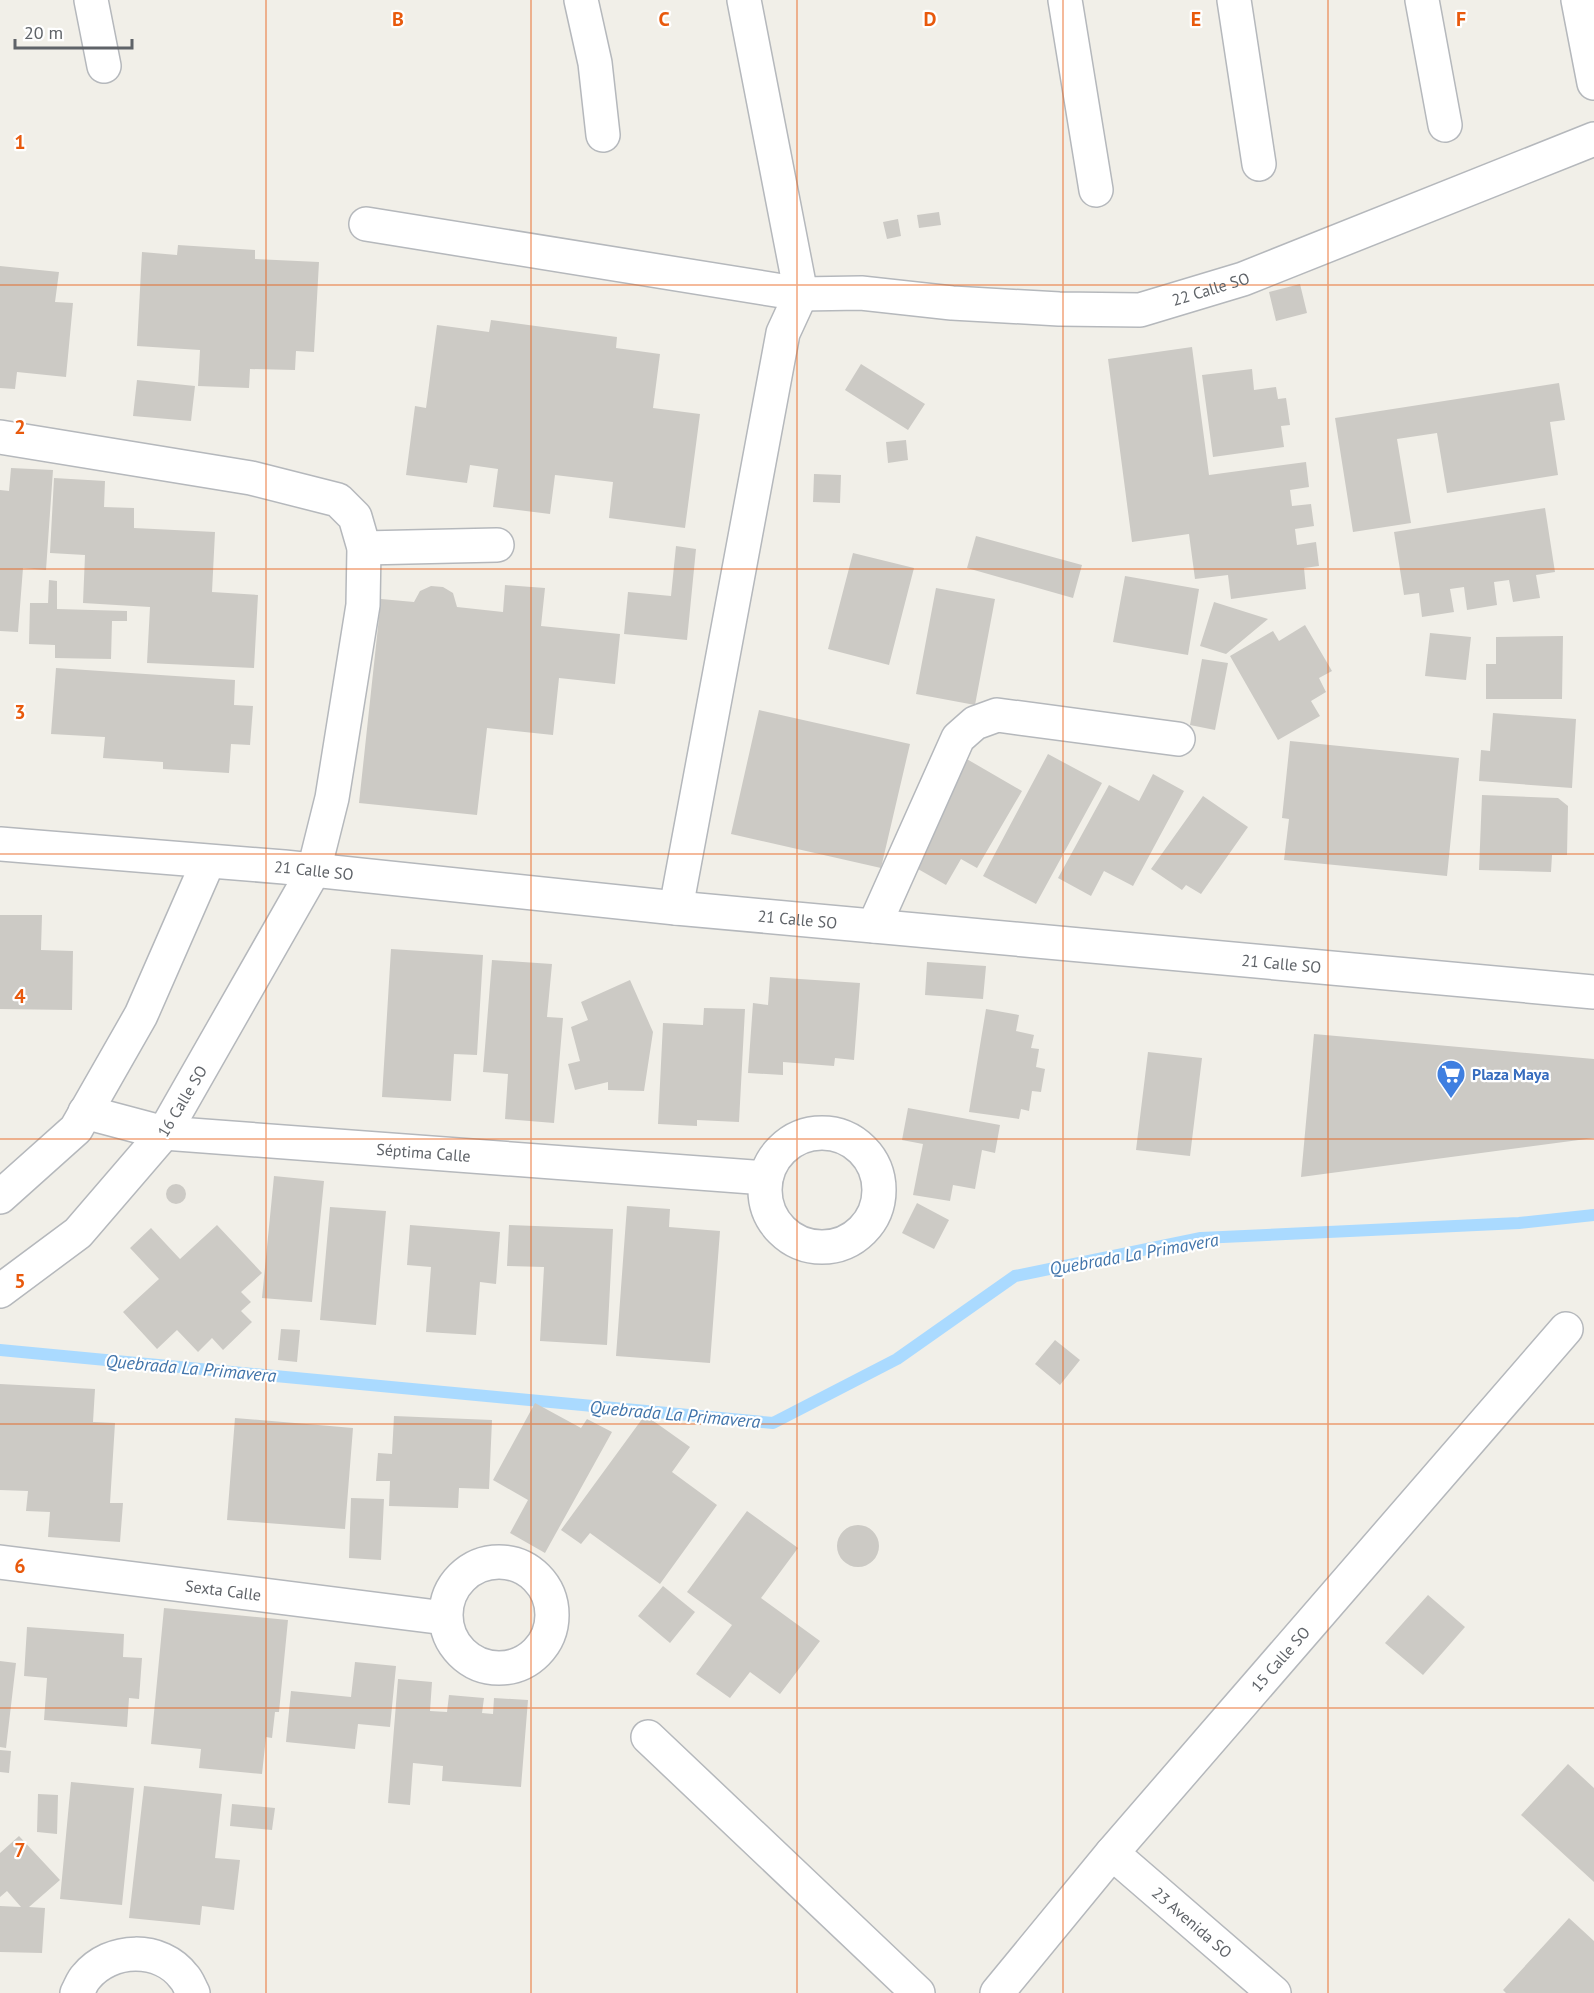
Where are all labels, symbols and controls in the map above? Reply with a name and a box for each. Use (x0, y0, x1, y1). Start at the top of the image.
text: B (392, 6, 404, 32)
text: C (658, 6, 670, 32)
text: D (924, 6, 937, 32)
text: E (1191, 6, 1201, 32)
text: F (1456, 6, 1466, 32)
scale bar (15, 12, 132, 50)
text: 20 m (24, 21, 63, 44)
text: 1 (14, 129, 26, 155)
street label: 22 Calle SO (1169, 267, 1252, 310)
text: 2 (14, 414, 26, 440)
text: 3 (14, 699, 26, 725)
street label: 21 Calle SO (273, 856, 355, 884)
street label: 21 Calle SO (757, 906, 838, 933)
street label: 21 Calle SO (1241, 950, 1322, 977)
text: 4 (14, 983, 26, 1009)
supermarket icon: Plaza Maya (1435, 1058, 1467, 1100)
street label: 16 Calle SO (153, 1062, 211, 1140)
place label: Plaza Maya (1472, 1064, 1549, 1084)
street label: Séptima Calle (376, 1139, 471, 1166)
water label: Quebrada La Primavera (1048, 1228, 1221, 1280)
text: 5 (14, 1268, 26, 1294)
water label: Quebrada La Primavera (105, 1349, 277, 1387)
water label: Quebrada La Primavera (589, 1395, 761, 1433)
text: 6 (14, 1553, 26, 1579)
street label: Sexta Calle (184, 1575, 262, 1605)
street label: 15 Calle SO (1246, 1622, 1314, 1696)
text: 7 (14, 1837, 26, 1863)
street label: 23 Avenida SO (1148, 1882, 1236, 1962)

